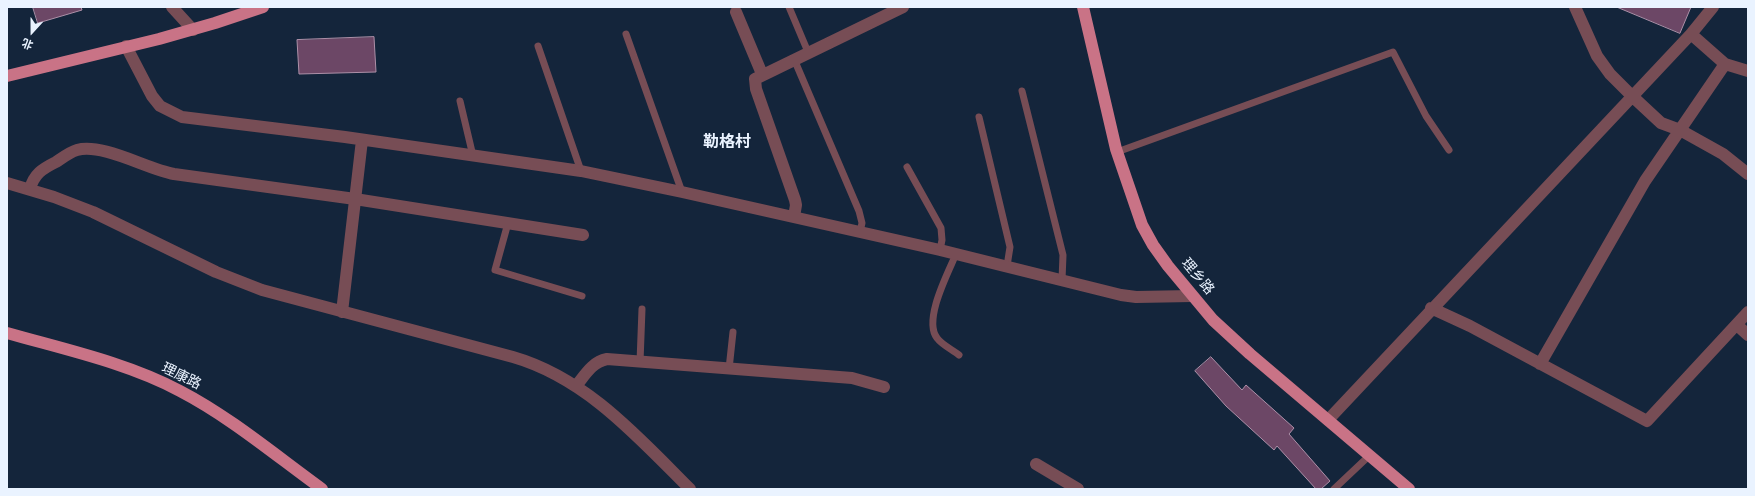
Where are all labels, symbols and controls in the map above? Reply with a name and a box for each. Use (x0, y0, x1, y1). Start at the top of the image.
north arrow (12, 12, 52, 52)
text: 北 (20, 35, 35, 53)
district label: 勒格村 (703, 133, 751, 153)
street label: 理乡路 (1177, 256, 1217, 298)
street label: 理康路 (158, 360, 204, 394)

